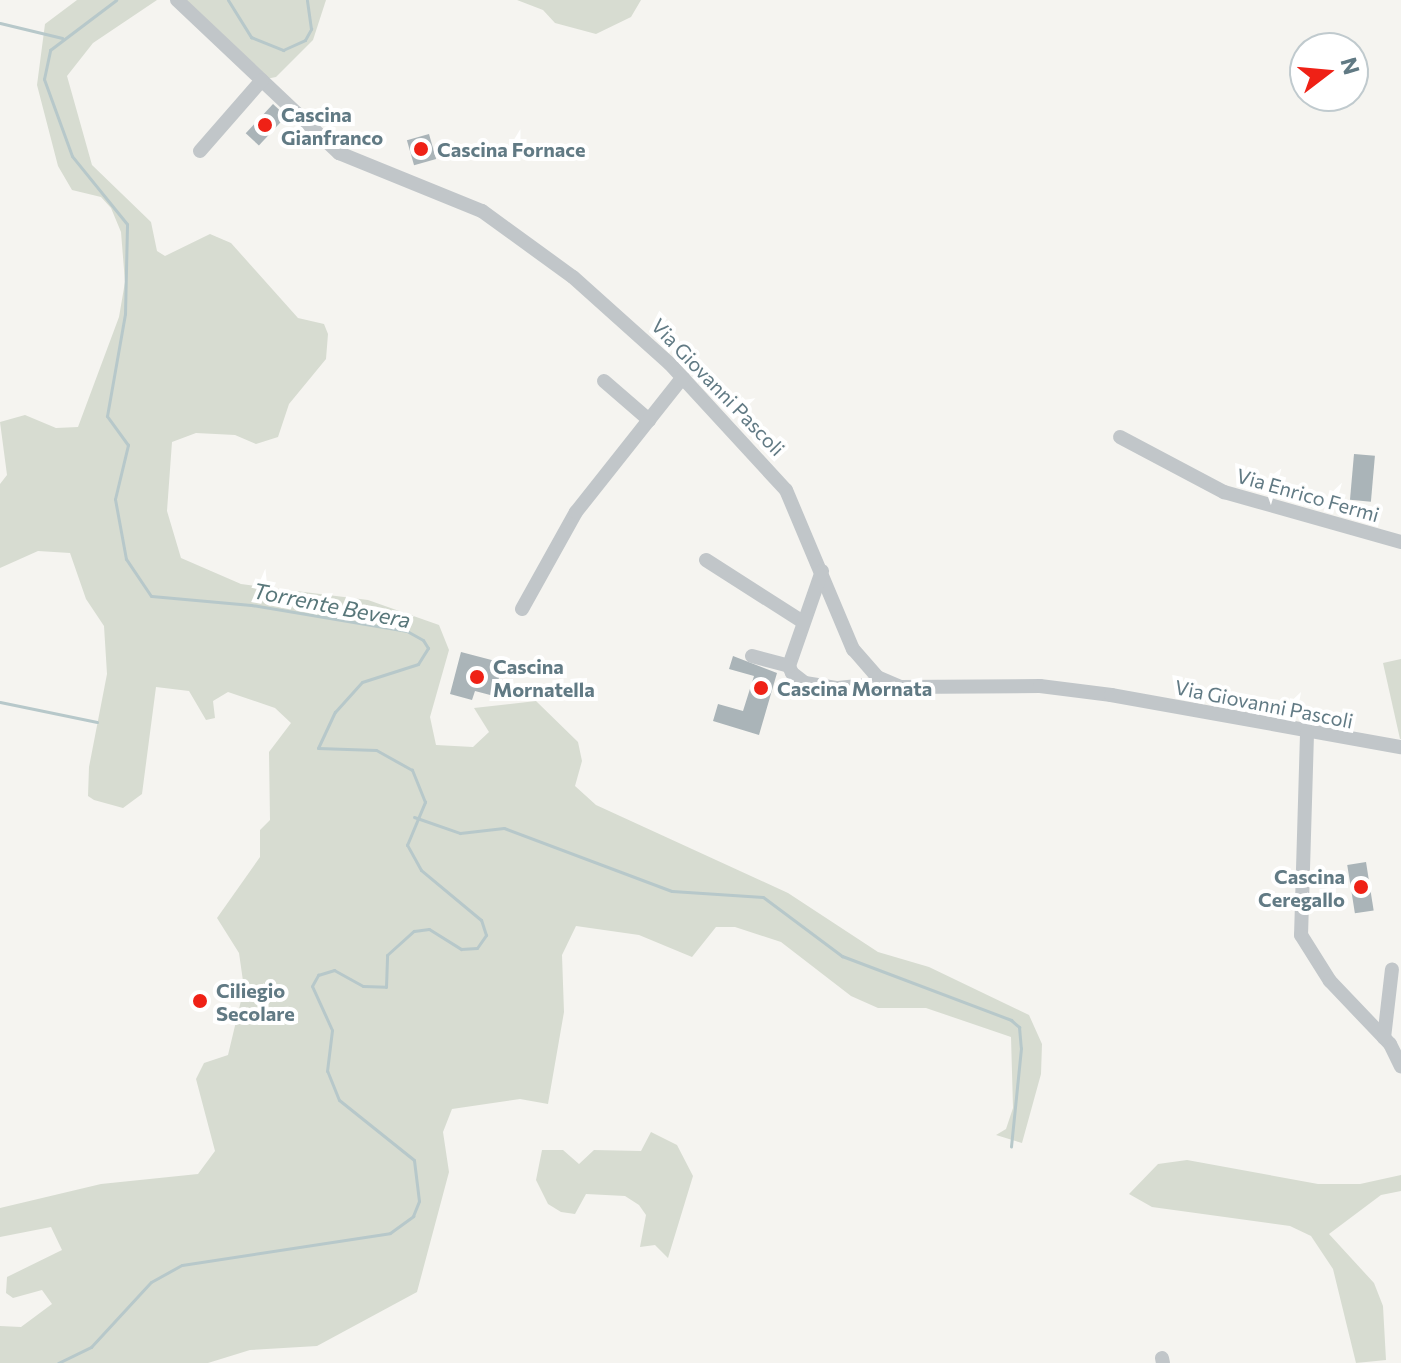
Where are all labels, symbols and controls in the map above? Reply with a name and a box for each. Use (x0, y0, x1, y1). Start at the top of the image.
north arrow (1289, 32, 1369, 112)
text: N (1335, 54, 1366, 77)
place label: Cascina Gianfranco (281, 102, 383, 149)
marker: Cascina Gianfranco (256, 116, 274, 134)
place label: Cascina Fornace (437, 137, 586, 161)
marker: Cascina Fornace (412, 140, 430, 158)
street label: Via Giovanni Pascoli (646, 314, 790, 460)
street label: Via Enrico Fermi (1234, 463, 1382, 527)
water label: Torrente Bevera (251, 577, 413, 633)
place label: Cascina Mornatella (493, 654, 595, 701)
marker: Cascina Mornatella (468, 668, 486, 686)
street label: Via Giovanni Pascoli (1173, 675, 1355, 733)
place label: Cascina Mornata (777, 676, 932, 700)
marker: Cascina Mornata (752, 679, 770, 697)
place label: Cascina Ceregallo (1258, 864, 1345, 911)
marker: Cascina Ceregallo (1352, 878, 1370, 896)
place label: Ciliegio Secolare (216, 978, 295, 1025)
marker: Ciliegio Secolare (191, 992, 209, 1010)

